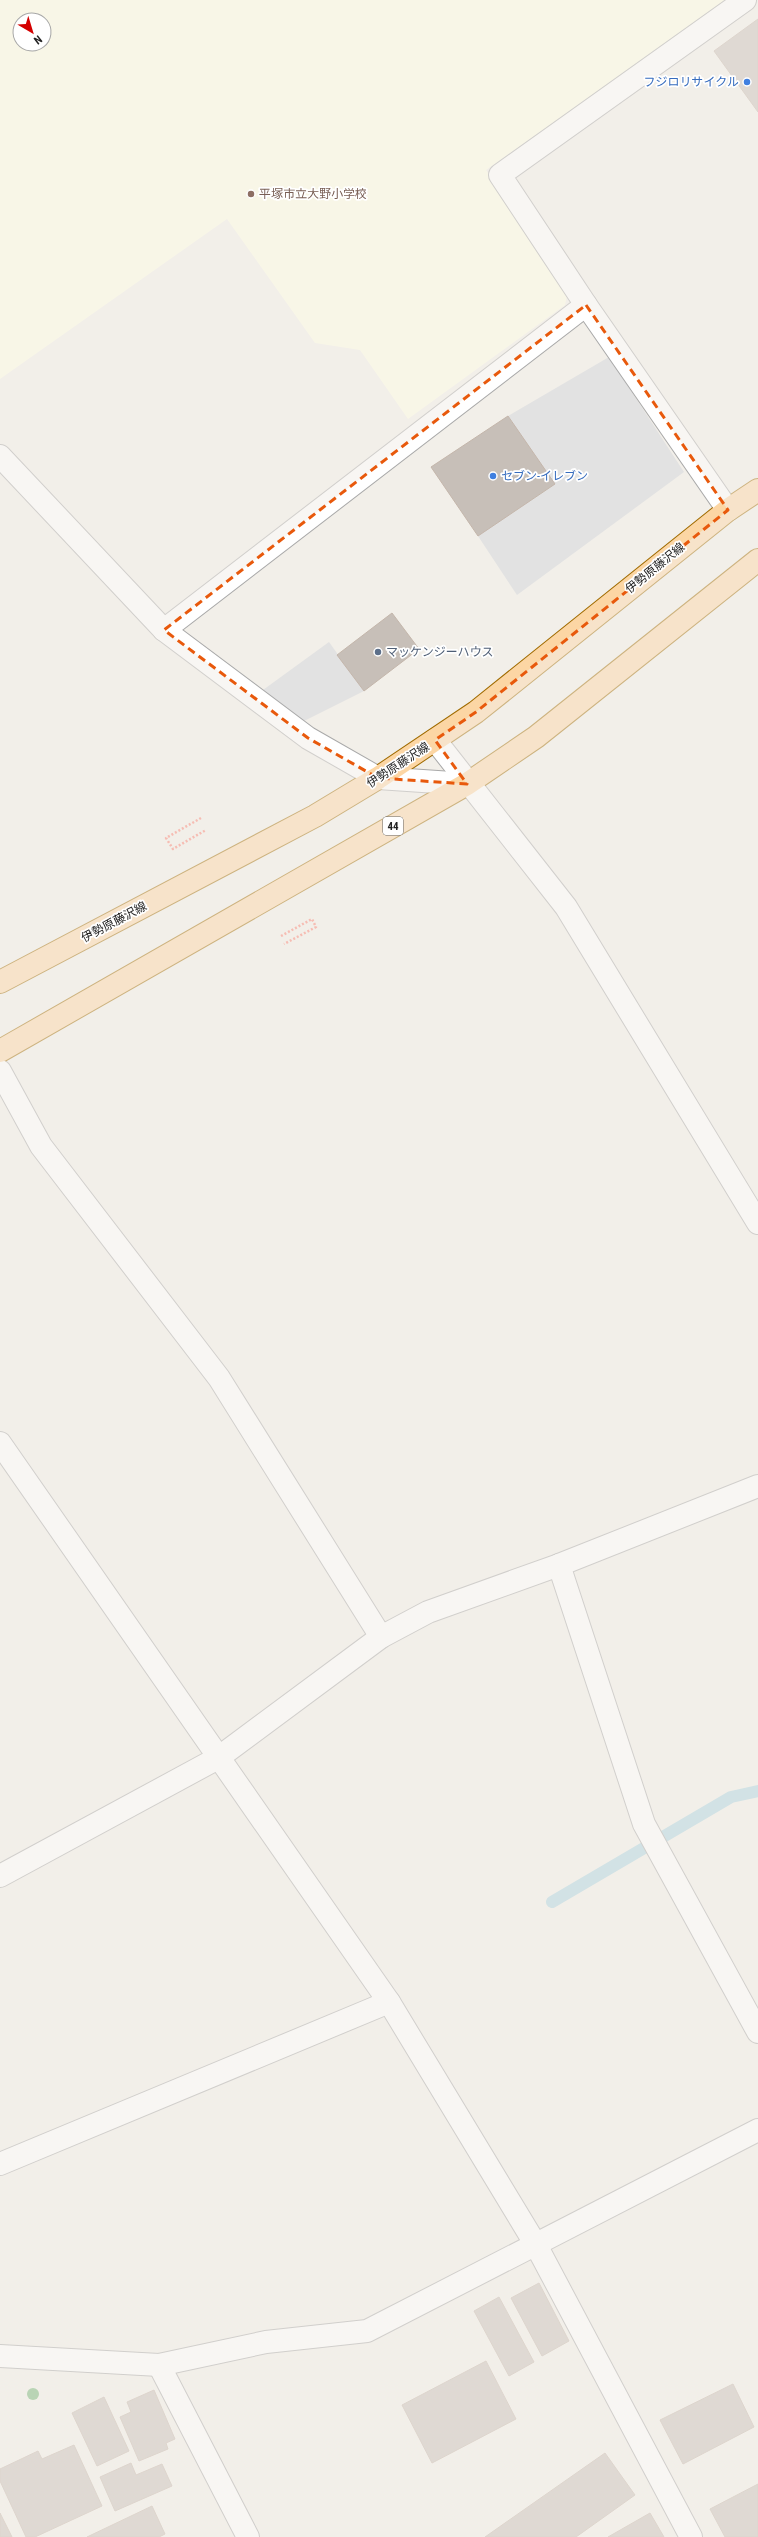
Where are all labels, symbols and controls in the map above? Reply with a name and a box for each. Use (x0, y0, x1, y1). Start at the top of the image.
north arrow (12, 12, 52, 52)
text: N (31, 32, 45, 47)
place label: フジロリサイクル (644, 75, 739, 89)
marker: フジロリサイクル (742, 77, 752, 87)
place label: 平塚市立大野小学校 (259, 187, 367, 201)
marker: 平塚市立大野小学校 (246, 189, 256, 199)
place label: セブン-イレブン (501, 469, 588, 483)
marker: セブン-イレブン (488, 471, 498, 481)
street label: 伊勢原藤沢線 (623, 540, 687, 596)
place label: マッケンジーハウス (386, 645, 493, 659)
marker: マッケンジーハウス (373, 647, 383, 657)
street label: 伊勢原藤沢線 (364, 740, 432, 790)
road number: 44 (383, 817, 403, 835)
street label: 伊勢原藤沢線 (79, 899, 149, 945)

